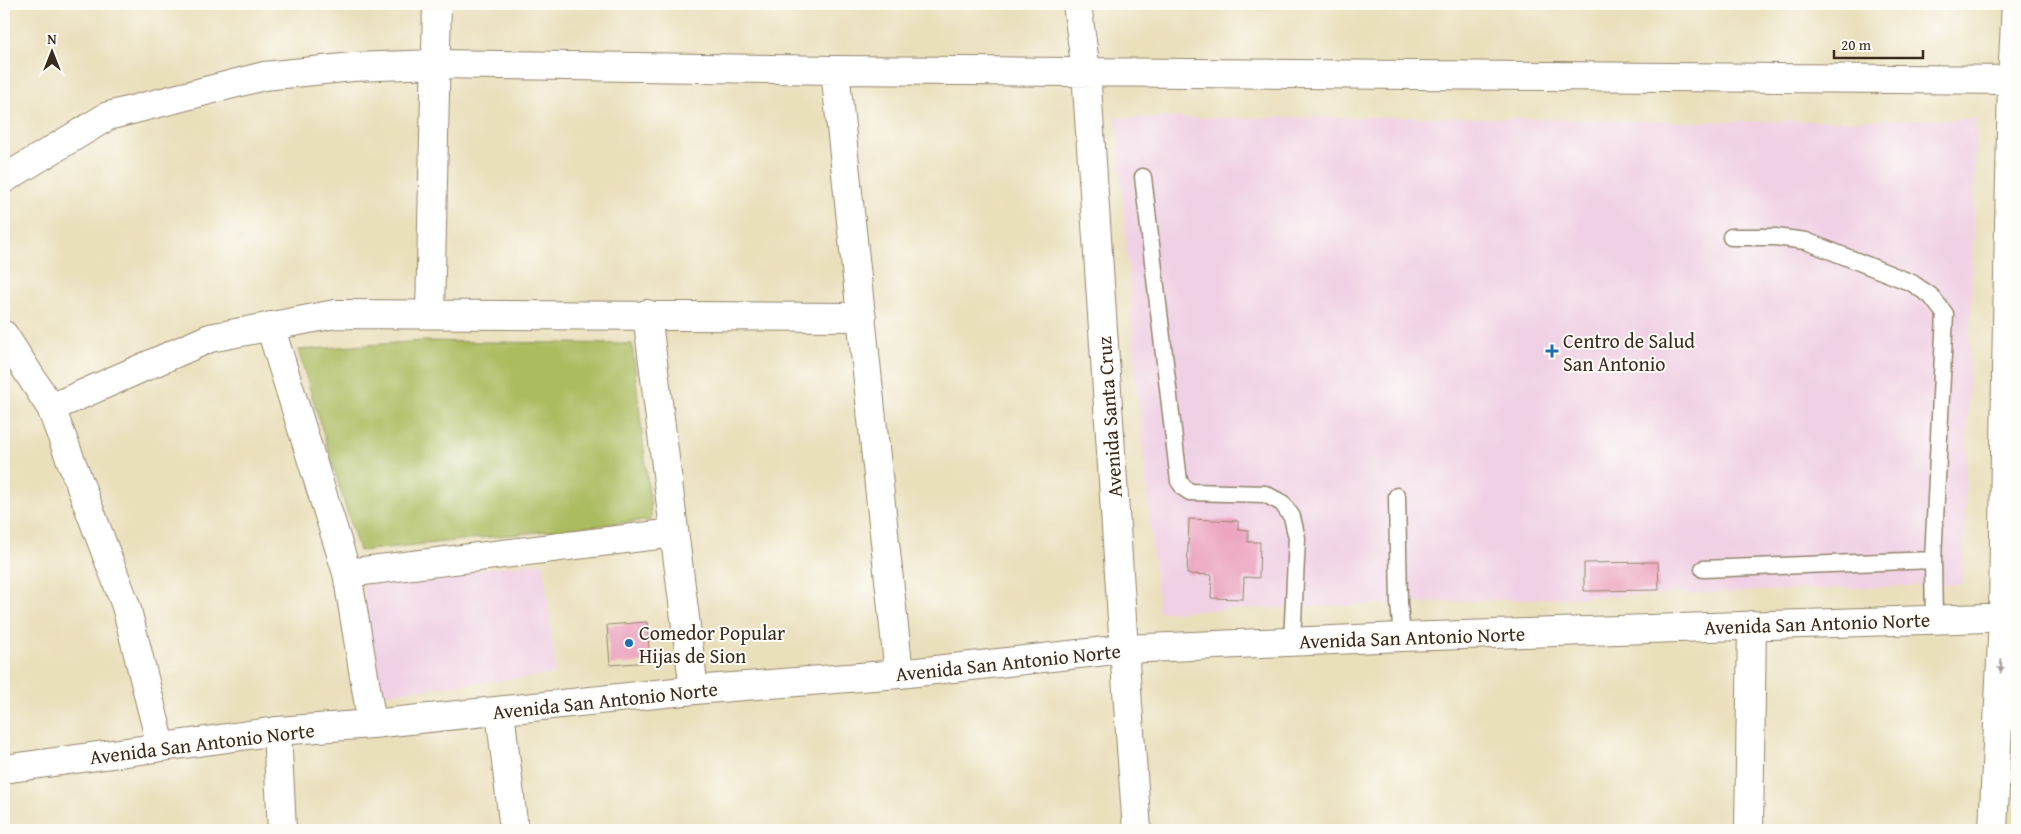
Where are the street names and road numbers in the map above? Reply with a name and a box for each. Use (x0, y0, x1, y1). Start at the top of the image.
street label: Avenida Santa Cruz (1089, 335, 1129, 499)
street label: Avenida San Antonio Norte (1703, 605, 1931, 641)
street label: Avenida San Antonio Norte (1298, 619, 1526, 655)
street label: Avenida San Antonio Norte (894, 636, 1122, 688)
street label: Avenida San Antonio Norte (491, 674, 719, 726)
street label: Avenida San Antonio Norte (88, 715, 316, 771)

